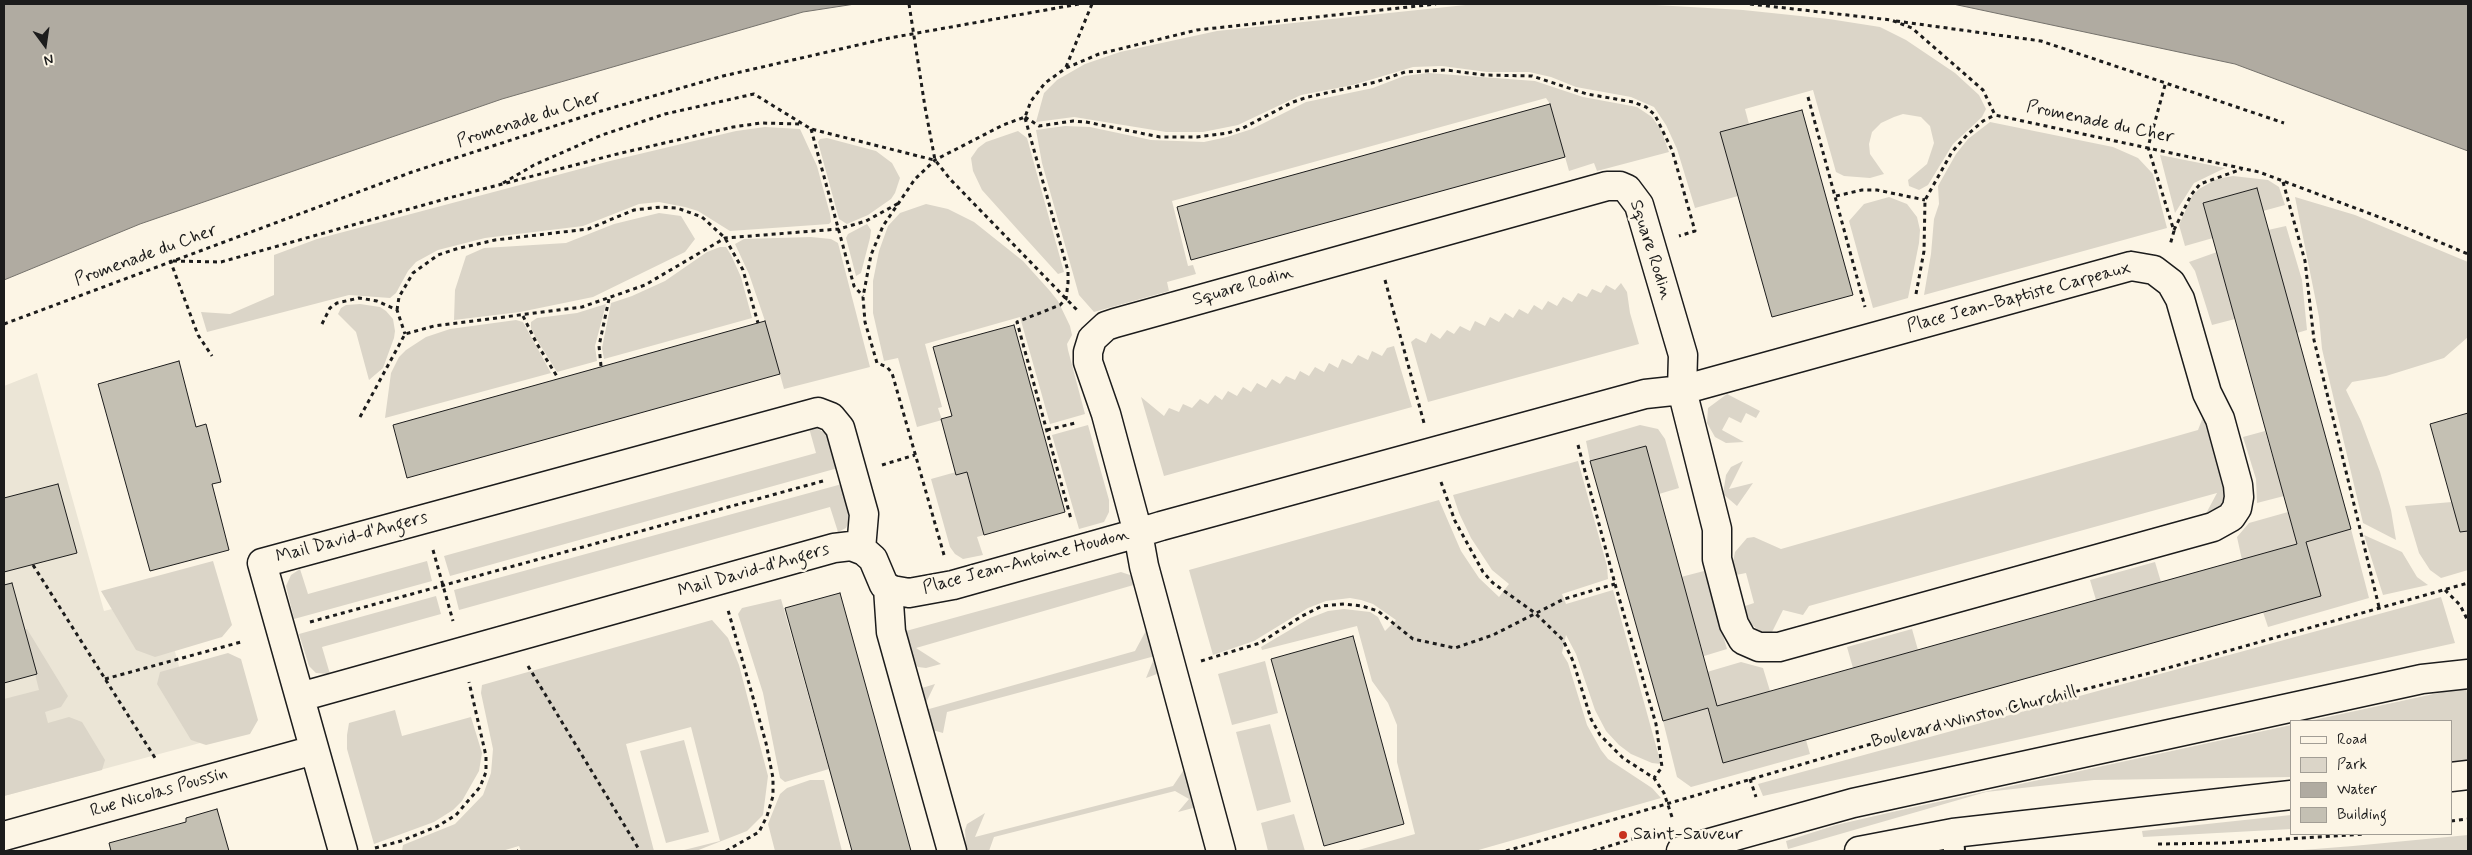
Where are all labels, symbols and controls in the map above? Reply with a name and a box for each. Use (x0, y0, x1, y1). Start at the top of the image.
north arrow (20, 20, 70, 70)
text: N (42, 50, 55, 69)
street label: Promenade du Cher (454, 87, 604, 153)
street label: Promenade du Cher (2024, 97, 2176, 149)
street label: Square Rodin (1624, 198, 1676, 302)
street label: Promenade du Cher (72, 220, 220, 292)
street label: Place Jean-Baptiste Carpeaux (1905, 258, 2133, 338)
street label: Square Rodin (1190, 262, 1296, 312)
street label: Mail David-d'Angers (274, 507, 430, 569)
street label: Place Jean-Antoine Houdon (921, 524, 1131, 600)
street label: Mail David-d'Angers (676, 539, 832, 603)
street label: Boulevard Winston Churchill (1869, 682, 2079, 754)
legend (2290, 720, 2452, 835)
text: Road (2337, 730, 2367, 750)
text: Park (2337, 755, 2367, 775)
street label: Rue Nicolas Poussin (88, 763, 230, 823)
text: Water (2337, 780, 2377, 800)
text: Building (2337, 805, 2387, 825)
place label: Saint-Sauveur (1633, 824, 1743, 846)
marker: Saint-Sauveur (1617, 829, 1629, 841)

